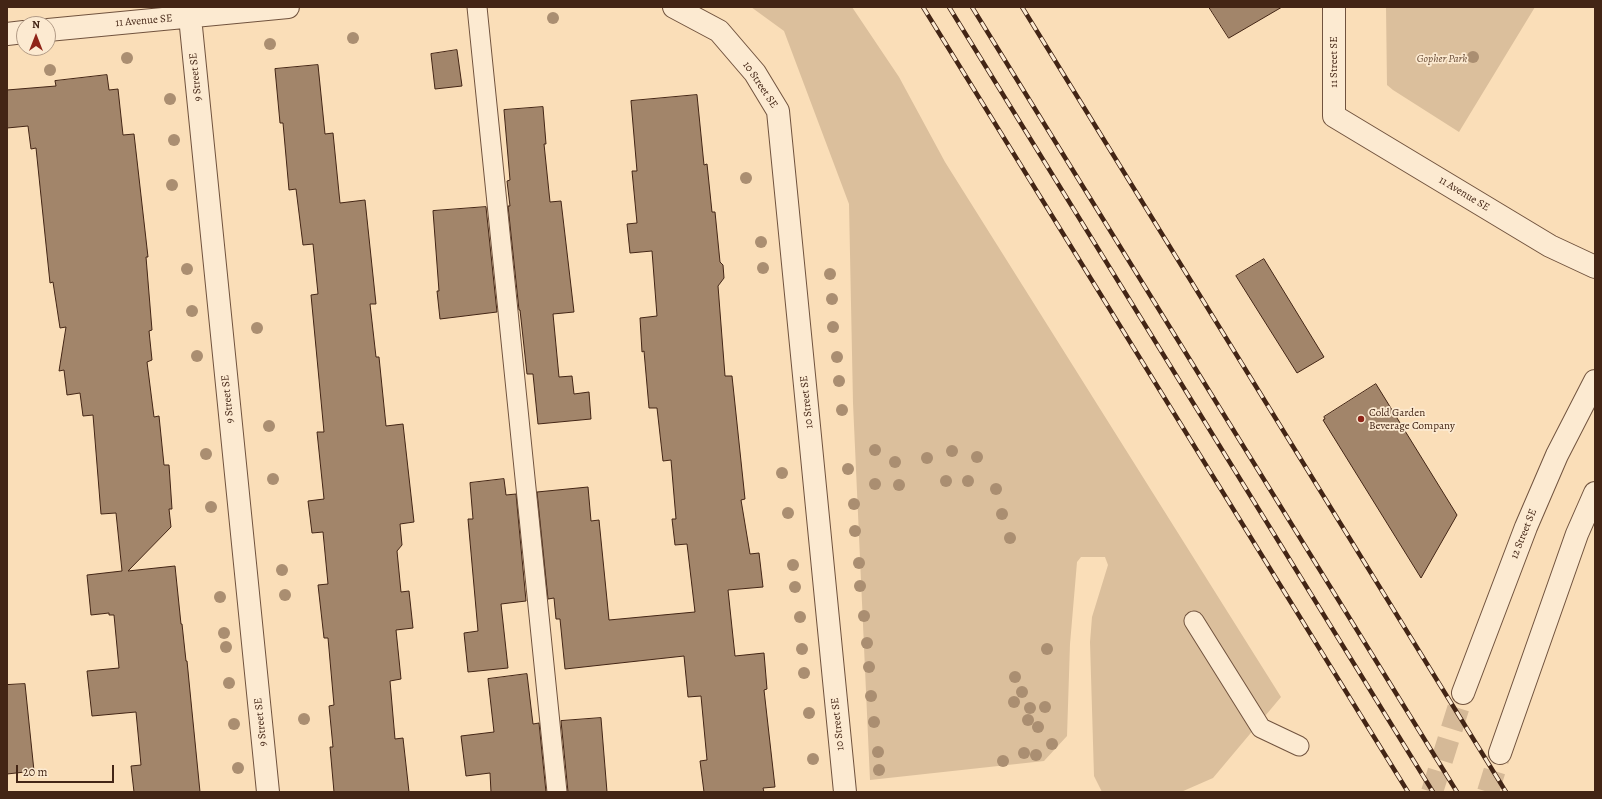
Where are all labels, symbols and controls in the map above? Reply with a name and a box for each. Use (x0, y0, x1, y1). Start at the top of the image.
street label: 11 Avenue SE (115, 12, 173, 30)
north arrow (16, 16, 56, 56)
text: N (32, 17, 40, 32)
street label: 11 Street SE (1327, 36, 1341, 88)
street label: 9 Street SE (187, 52, 205, 102)
park label: Gopher Park (1417, 52, 1467, 66)
street label: 10 Street SE (740, 59, 780, 111)
street label: 11 Avenue SE (1436, 174, 1492, 214)
street label: 9 Street SE (219, 374, 237, 424)
street label: 10 Street SE (798, 375, 816, 429)
place label: Cold Garden Beverage Company (1369, 406, 1455, 432)
marker: Cold Garden Beverage Company (1356, 414, 1366, 424)
street label: 12 Street SE (1508, 507, 1540, 561)
street label: 9 Street SE (252, 697, 270, 747)
street label: 10 Street SE (829, 697, 847, 751)
scale bar (18, 757, 116, 783)
text: 20 m (23, 764, 47, 780)

